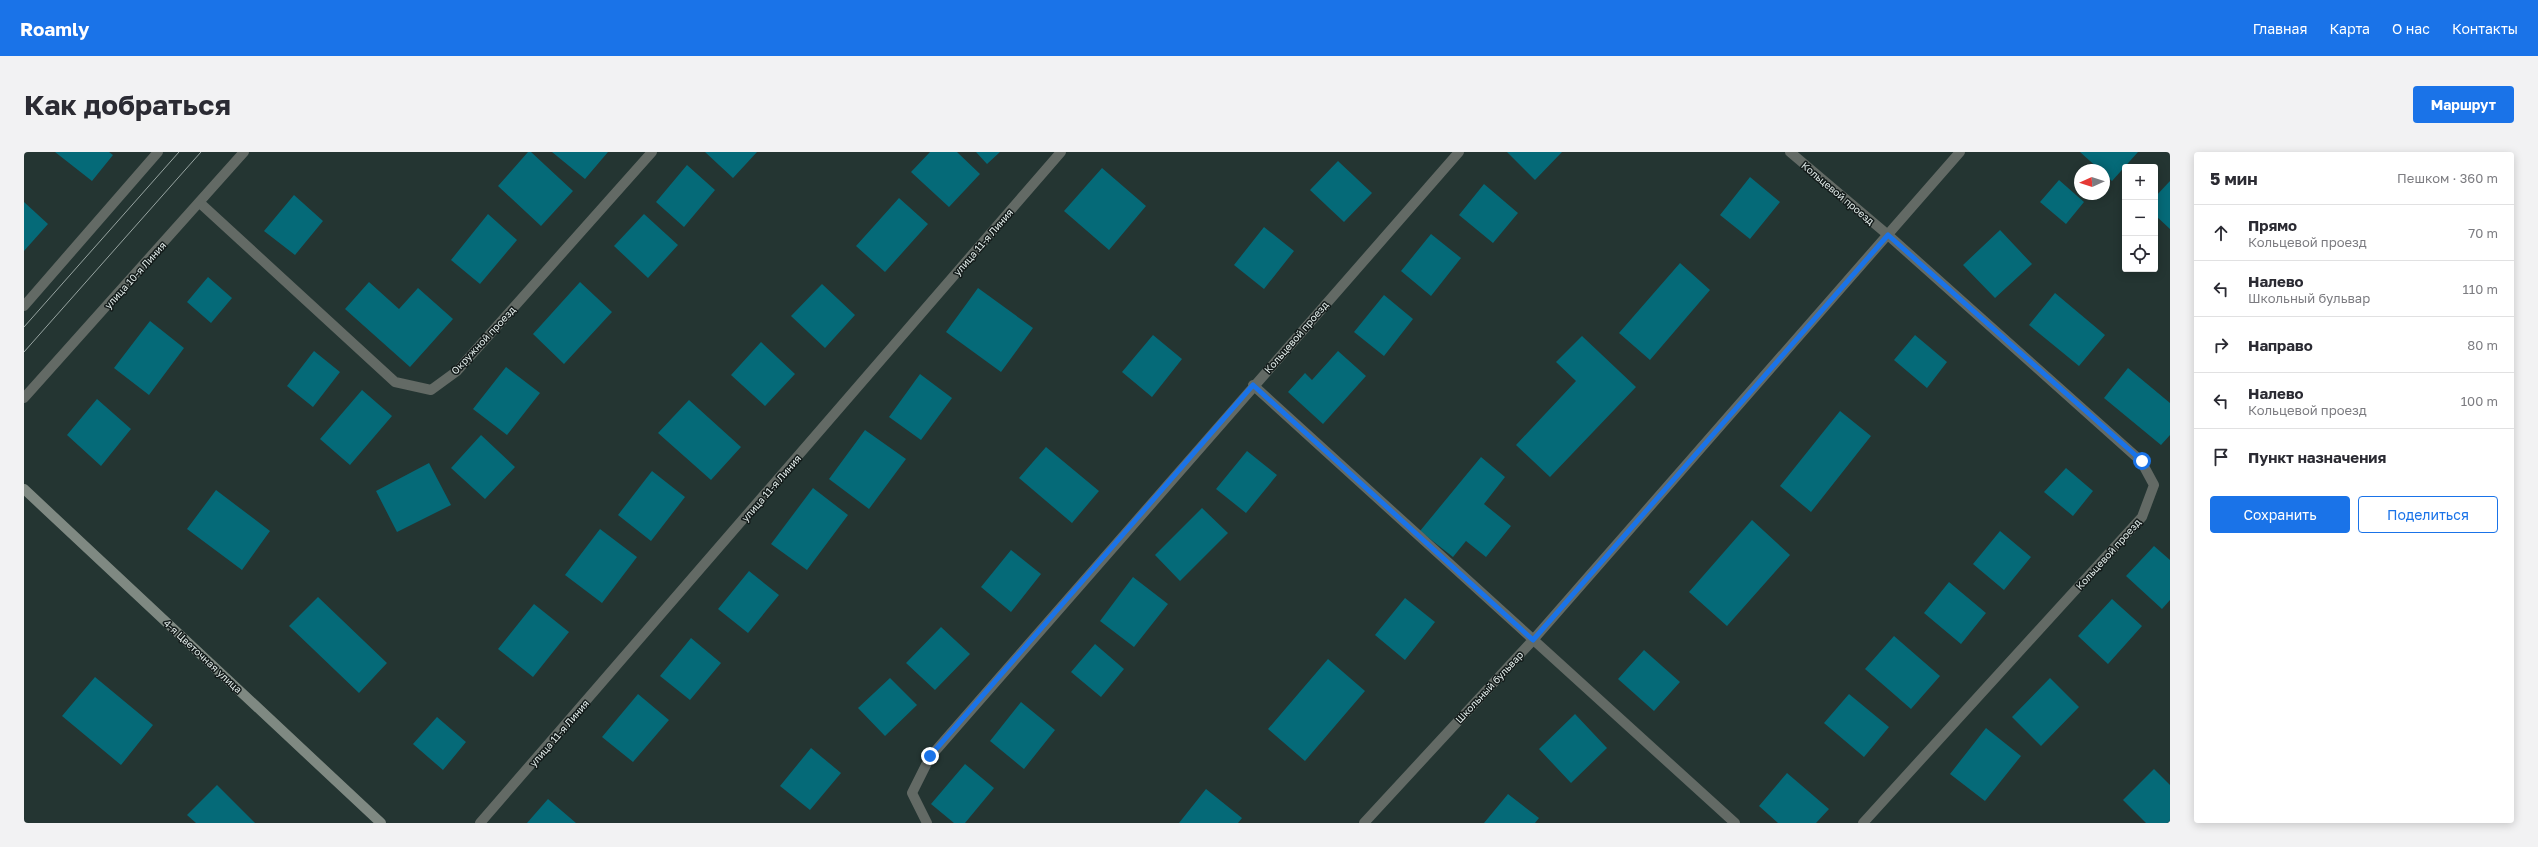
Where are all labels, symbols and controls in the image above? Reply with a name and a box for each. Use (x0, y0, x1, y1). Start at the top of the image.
text: Roamly (20, 17, 89, 40)
text: Главная (2253, 20, 2307, 37)
text: Карта (2329, 20, 2370, 37)
text: О нас (2392, 20, 2430, 37)
text: Контакты (2452, 20, 2518, 37)
button: Маршрут (2413, 86, 2514, 123)
text: Как добраться (24, 88, 231, 121)
street label: Кольцевой проезд (1799, 159, 1877, 227)
north arrow (2074, 164, 2110, 200)
map controls (2122, 164, 2158, 272)
button: + (2122, 164, 2158, 200)
text: 5 мин (2210, 168, 2258, 189)
text: Пешком · 360 m (2397, 170, 2498, 186)
button: − (2122, 200, 2158, 236)
street label: улица 11-я Линия (951, 206, 1015, 278)
text: Прямо (2248, 216, 2297, 234)
icon: ahead (2210, 222, 2232, 244)
text: 70 m (2468, 225, 2498, 241)
text: Кольцевой проезд (2248, 234, 2367, 250)
button: locate (2122, 236, 2158, 272)
street label: улица 10-я Линия (102, 239, 168, 311)
text: Налево (2248, 272, 2304, 290)
icon: left (2210, 278, 2232, 300)
text: 110 m (2463, 281, 2498, 297)
text: Школьный бульвар (2248, 290, 2370, 306)
street label: Кольцевой проезд (1262, 299, 1330, 375)
street label: Окружной проезд (448, 303, 518, 377)
icon: right (2210, 334, 2232, 356)
text: Направо (2248, 336, 2313, 354)
text: 80 m (2467, 337, 2498, 353)
text: Налево (2248, 384, 2304, 402)
icon: left (2210, 390, 2232, 412)
text: 100 m (2461, 393, 2498, 409)
text: Кольцевой проезд (2248, 402, 2367, 418)
icon: arrive (2210, 446, 2232, 468)
text: Пункт назначения (2248, 448, 2386, 466)
street label: улица 11-я Линия (739, 452, 803, 524)
route start (2133, 452, 2151, 470)
button: Сохранить (2210, 496, 2350, 533)
button: Поделиться (2358, 496, 2498, 533)
street label: Кольцевой проезд (2073, 516, 2143, 592)
street label: 4-я Цветочная улица (161, 617, 245, 695)
street label: Школьный бульвар (1453, 649, 1525, 725)
street label: улица 11-я Линия (527, 697, 591, 769)
route end (921, 747, 939, 765)

